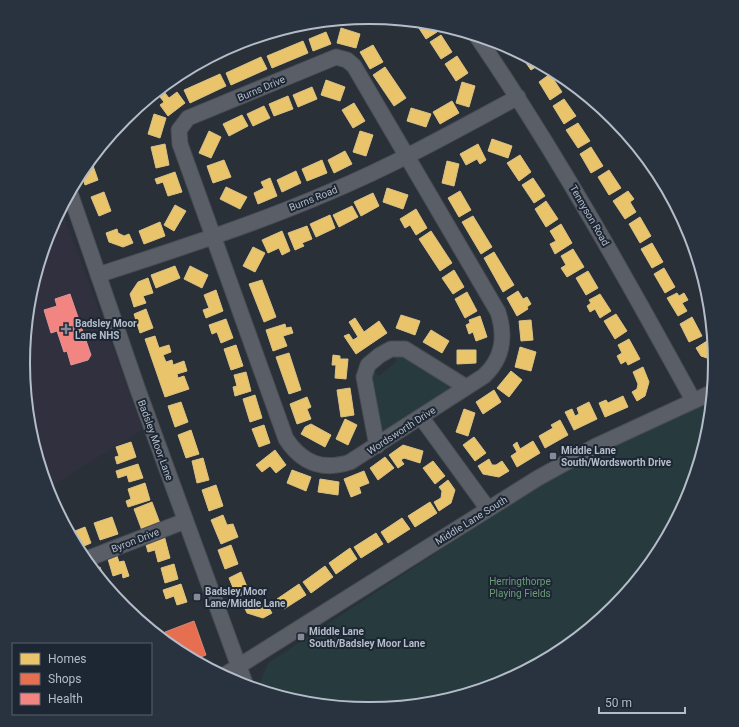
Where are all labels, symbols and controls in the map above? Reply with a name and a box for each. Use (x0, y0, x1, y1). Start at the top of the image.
street label: Burns Drive (236, 73, 287, 103)
street label: Tennyson Road (568, 183, 611, 248)
street label: Burns Road (287, 184, 339, 213)
place label: Badsley Moor Lane NHS (75, 318, 137, 341)
marker: Badsley Moor Lane NHS (60, 323, 72, 335)
street label: Badsley Moor Lane (136, 398, 175, 482)
street label: Wordsworth Drive (365, 404, 437, 457)
place label: Middle Lane South/Wordsworth Drive (561, 445, 672, 468)
marker: Middle Lane South/Wordsworth Drive (548, 451, 558, 461)
street label: Middle Lane South (433, 494, 509, 547)
street label: Byron Drive (110, 526, 161, 555)
park label: Herringthorpe Playing Fields (489, 576, 551, 599)
place label: Badsley Moor Lane/Middle Lane (205, 586, 286, 609)
marker: Badsley Moor Lane/Middle Lane (192, 592, 202, 602)
place label: Middle Lane South/Badsley Moor Lane (309, 626, 426, 649)
marker: Middle Lane South/Badsley Moor Lane (296, 632, 306, 642)
legend (12, 643, 152, 715)
text: Homes (48, 652, 86, 666)
text: Shops (48, 672, 82, 686)
scale bar (599, 689, 685, 715)
text: Health (48, 692, 83, 706)
text: 50 m (605, 696, 632, 710)

